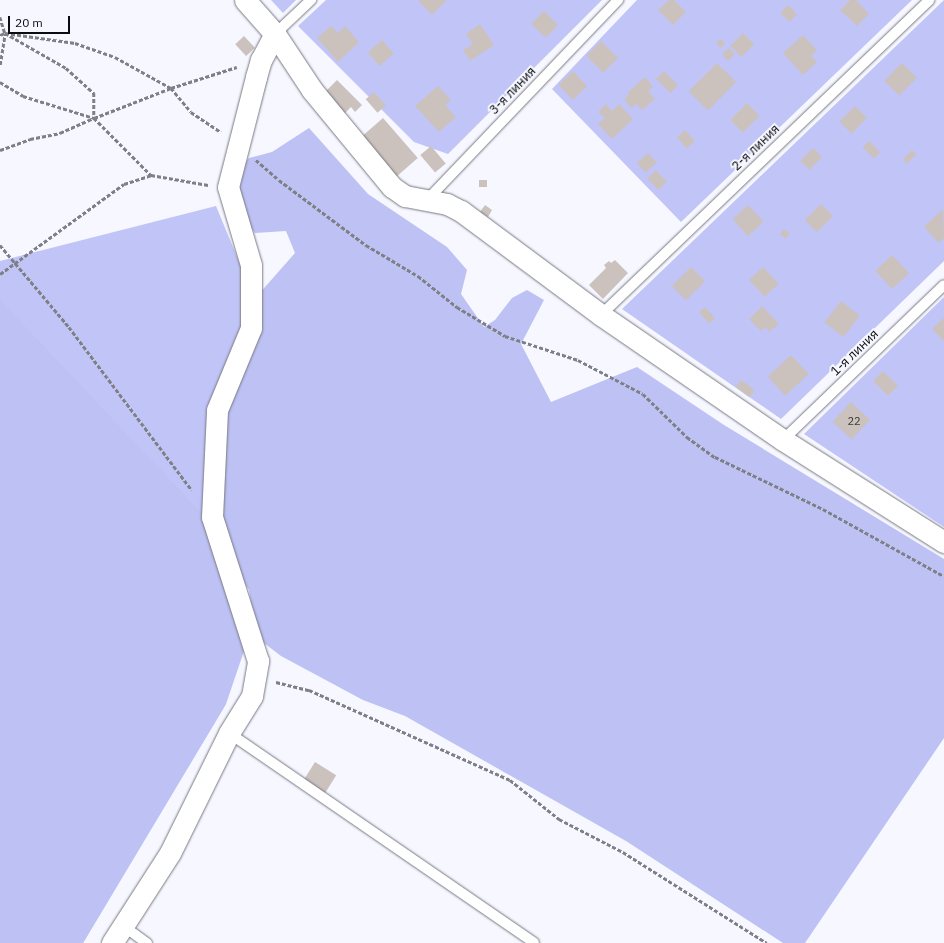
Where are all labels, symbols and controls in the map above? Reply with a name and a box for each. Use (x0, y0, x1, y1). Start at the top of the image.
scale bar (10, 8, 72, 34)
text: 20 m (15, 15, 43, 30)
street label: 3-я линия (486, 64, 540, 118)
street label: 2-я линия (729, 121, 783, 175)
street label: 1-я линия (828, 326, 882, 380)
house number: 22 (847, 414, 861, 428)

